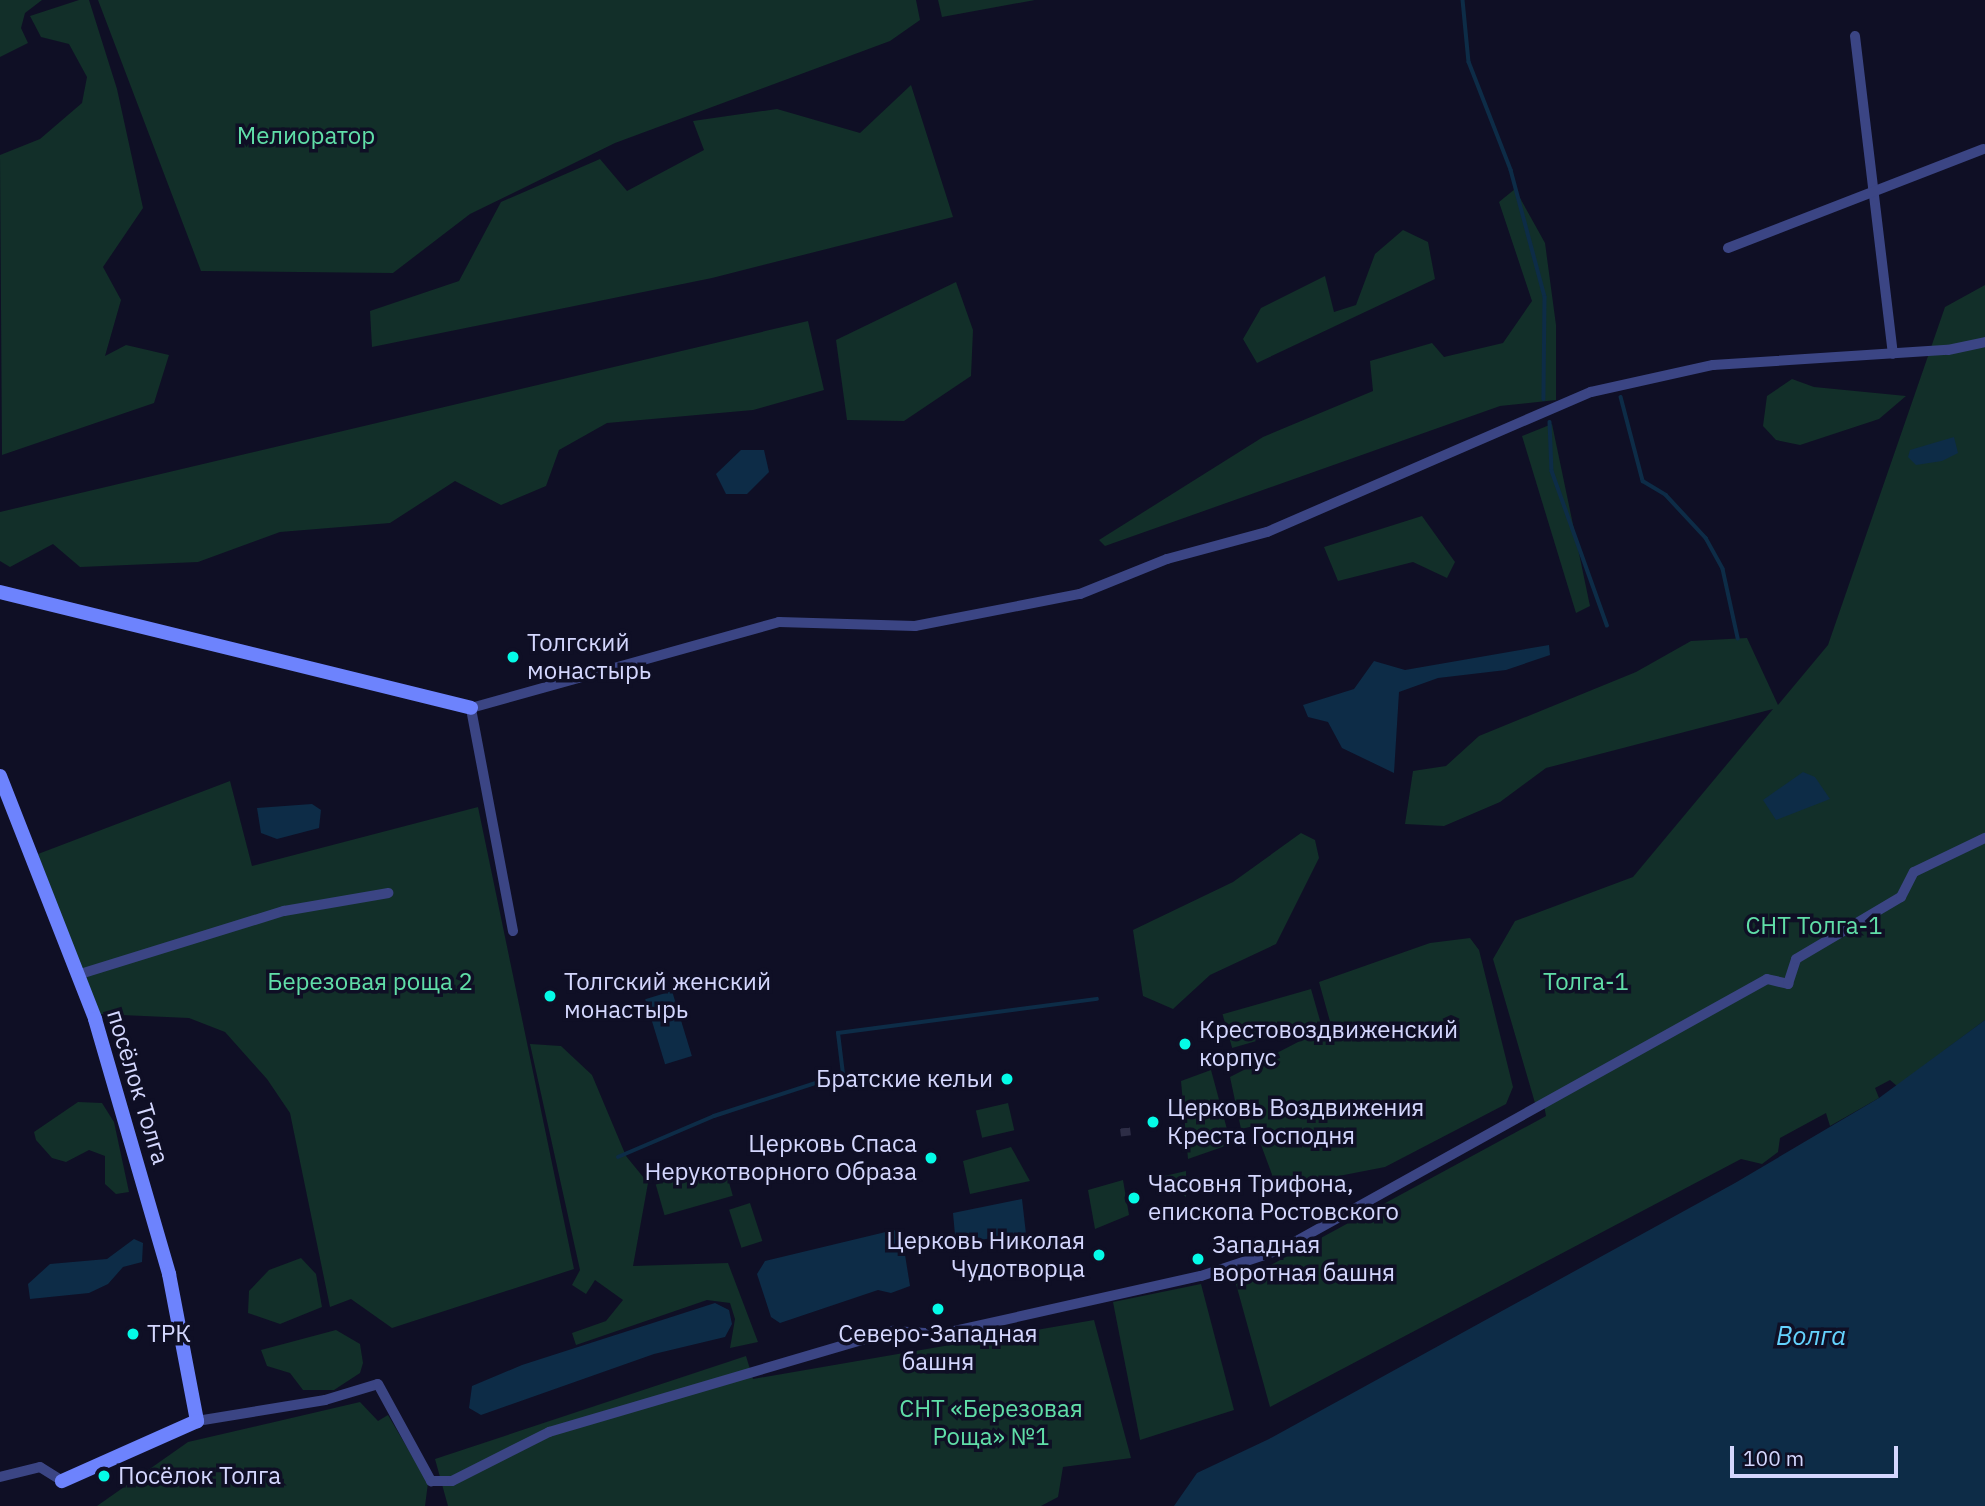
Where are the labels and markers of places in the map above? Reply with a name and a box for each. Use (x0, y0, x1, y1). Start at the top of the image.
place label: Толгский монастырь (527, 629, 651, 685)
marker: Толгский монастырь (505, 649, 521, 665)
place label: Толгский женский монастырь (564, 968, 771, 1024)
marker: Толгский женский монастырь (542, 988, 558, 1004)
place label: Крестовоздвиженский корпус (1199, 1016, 1458, 1072)
marker: Крестовоздвиженский корпус (1177, 1036, 1193, 1052)
place label: Братские кельи (816, 1065, 993, 1093)
marker: Братские кельи (999, 1071, 1015, 1087)
place label: Церковь Воздвижения Креста Господня (1167, 1094, 1424, 1150)
marker: Церковь Воздвижения Креста Господня (1145, 1114, 1161, 1130)
place label: Церковь Спаса Нерукотворного Образа (644, 1130, 917, 1186)
marker: Церковь Спаса Нерукотворного Образа (923, 1150, 939, 1166)
place label: Часовня Трифона, епископа Ростовского (1148, 1170, 1399, 1226)
marker: Часовня Трифона, епископа Ростовского (1126, 1190, 1142, 1206)
place label: Церковь Николая Чудотворца (886, 1227, 1085, 1283)
place label: Западная воротная башня (1212, 1231, 1395, 1287)
marker: Церковь Николая Чудотворца (1091, 1247, 1107, 1263)
marker: Западная воротная башня (1190, 1251, 1206, 1267)
marker: Северо-Западная башня (930, 1301, 946, 1317)
place label: ТРК (147, 1320, 191, 1348)
place label: Северо-Западная башня (838, 1320, 1038, 1376)
marker: ТРК (125, 1326, 141, 1342)
place label: Посёлок Толга (118, 1462, 281, 1490)
marker: Посёлок Толга (96, 1468, 112, 1484)

